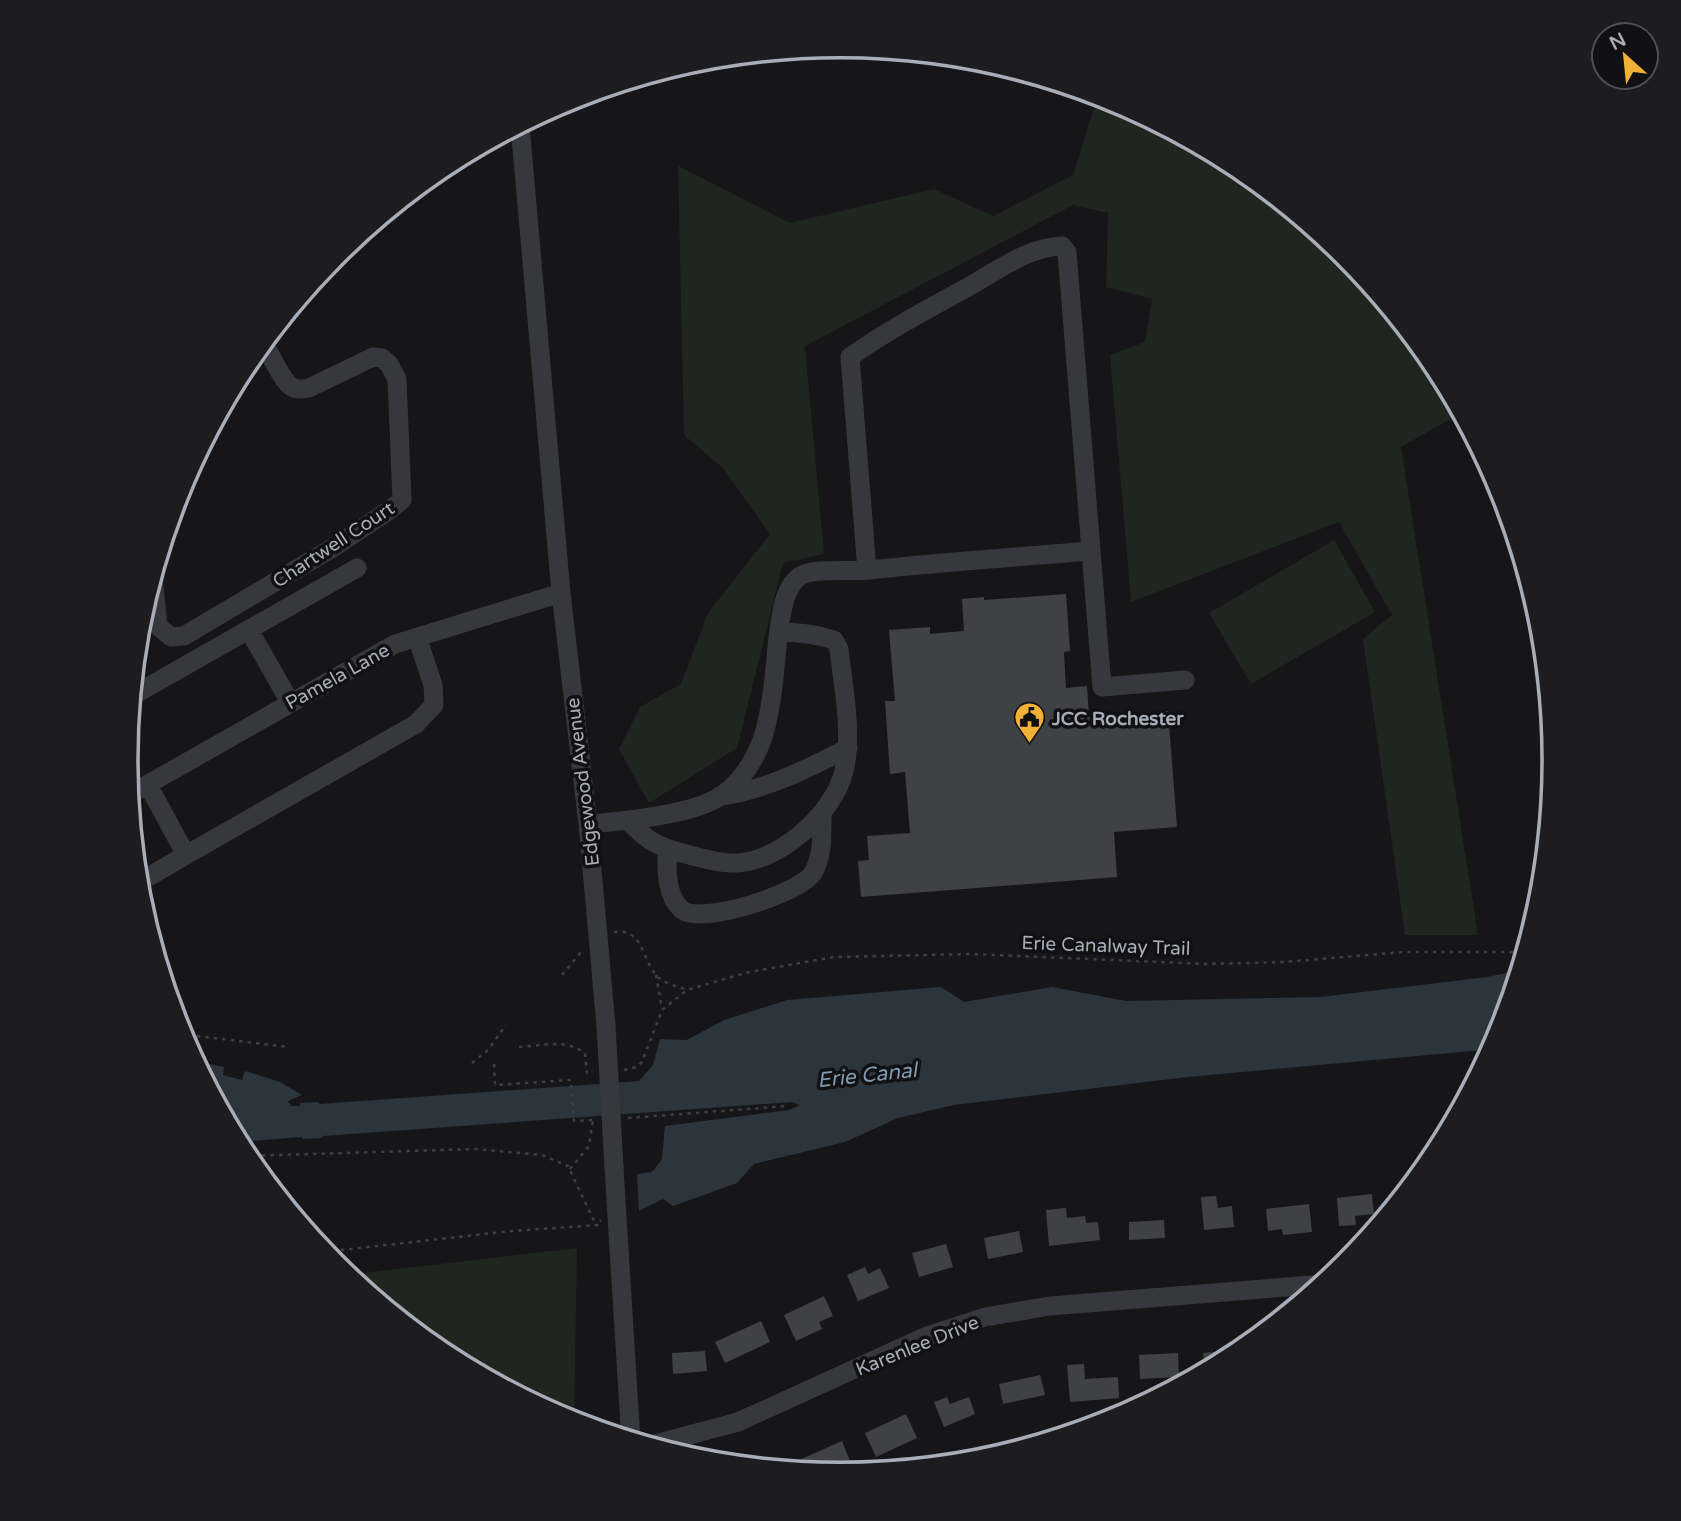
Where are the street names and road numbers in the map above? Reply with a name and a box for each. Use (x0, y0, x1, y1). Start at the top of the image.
street label: Chartwell Court (269, 497, 398, 592)
street label: Pamela Lane (282, 639, 393, 714)
street label: Edgewood Avenue (562, 696, 604, 867)
street label: Erie Canalway Trail (1021, 932, 1191, 960)
street label: Karenlee Drive (853, 1311, 982, 1381)

